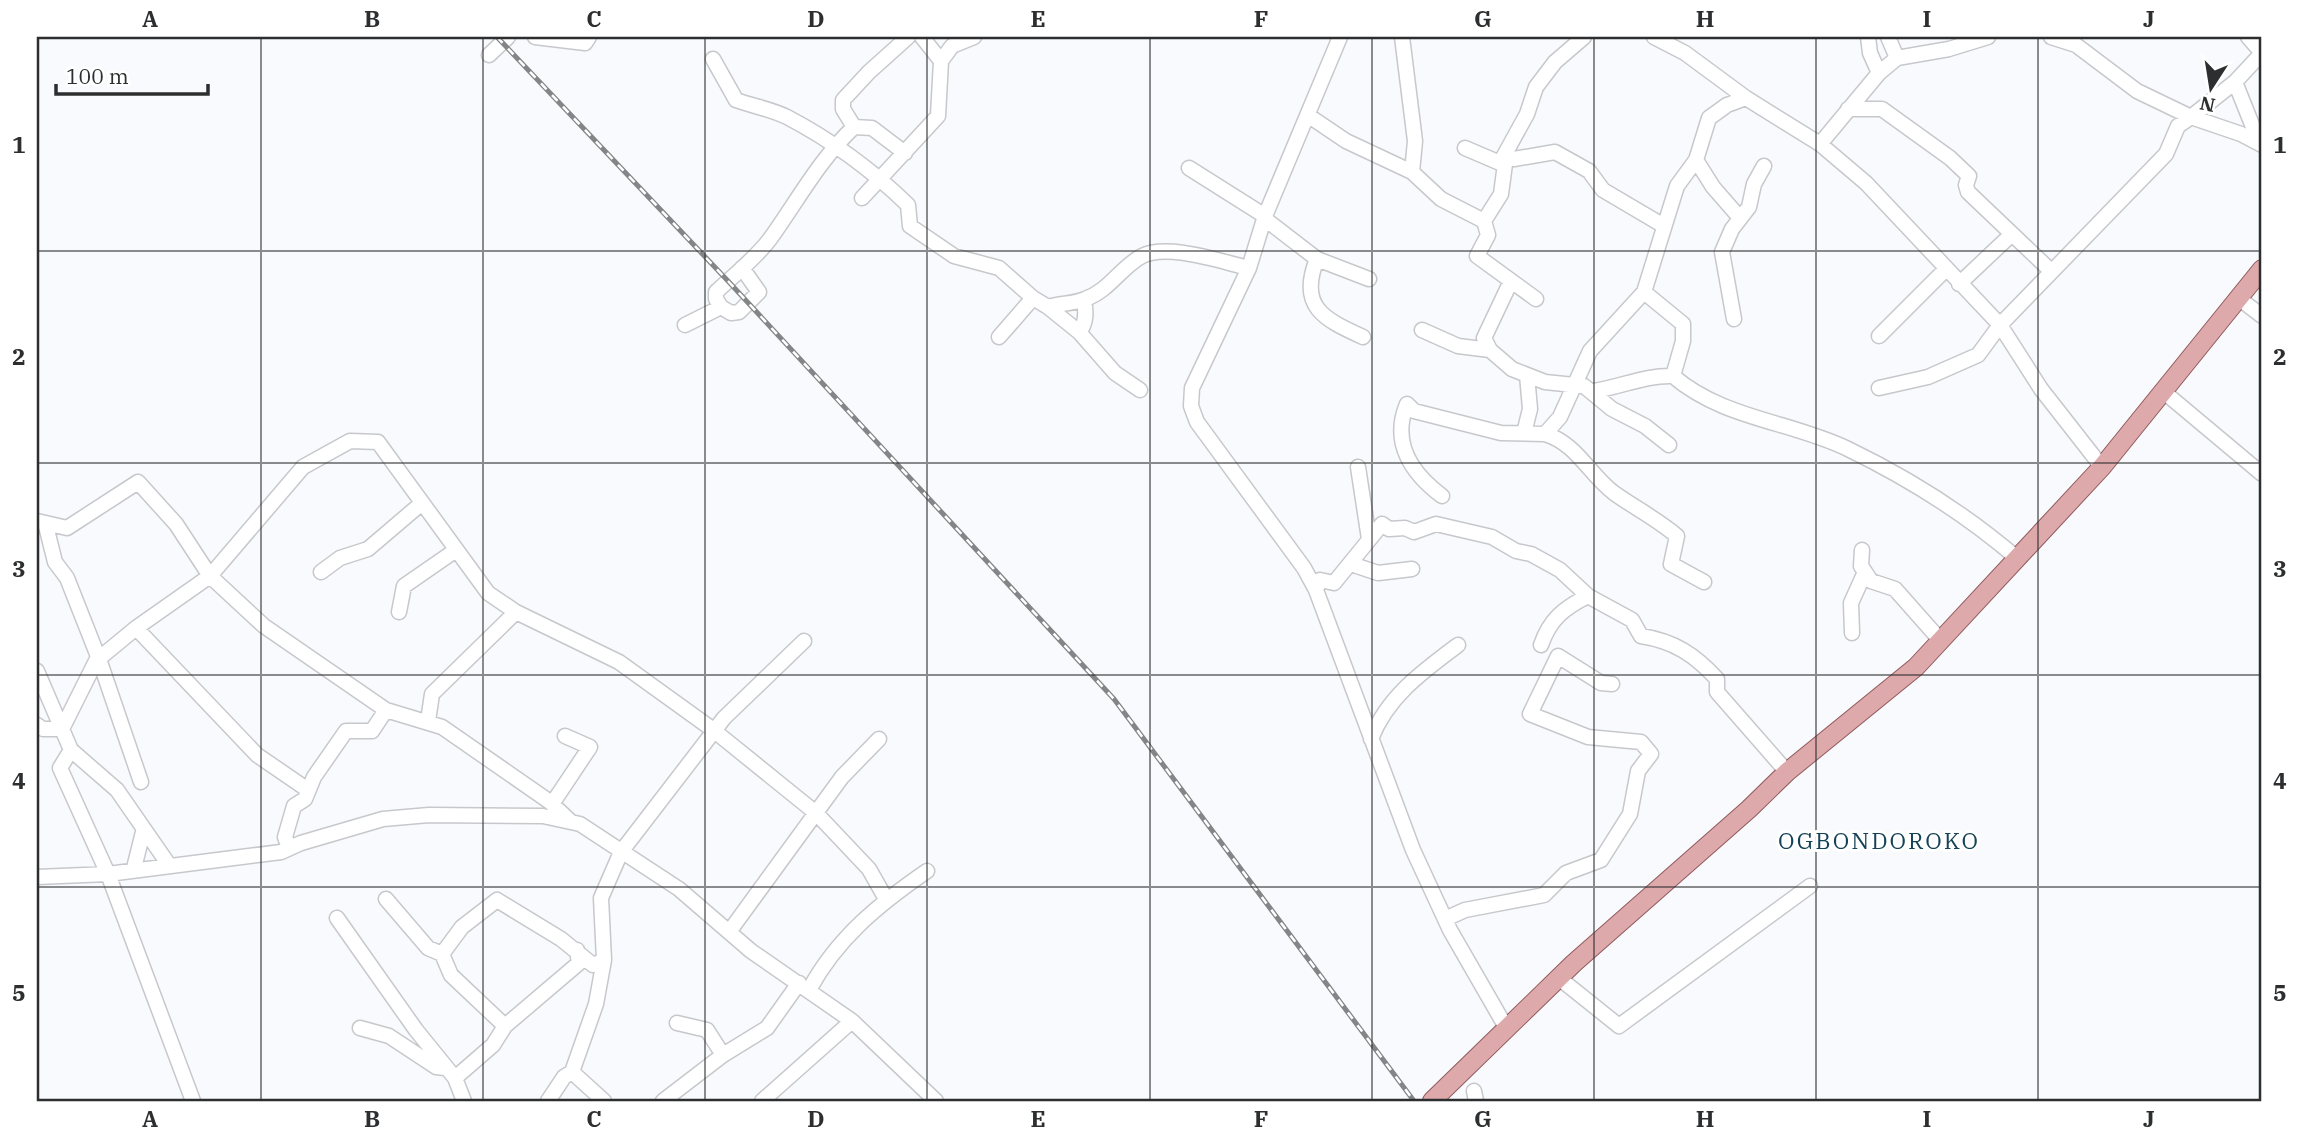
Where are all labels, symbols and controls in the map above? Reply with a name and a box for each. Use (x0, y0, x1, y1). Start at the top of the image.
text: A (142, 3, 158, 33)
text: B (364, 3, 380, 33)
text: C (586, 3, 602, 33)
text: D (807, 3, 825, 33)
text: E (1030, 3, 1046, 33)
text: F (1254, 3, 1268, 33)
text: G (1474, 3, 1492, 33)
text: H (1696, 3, 1714, 33)
text: I (1923, 3, 1931, 33)
text: J (2143, 3, 2155, 33)
scale bar (56, 52, 208, 96)
north arrow (2176, 52, 2246, 122)
text: 100 m (66, 62, 129, 90)
text: N (2198, 91, 2217, 118)
text: 1 (12, 129, 26, 159)
text: 1 (2273, 129, 2287, 159)
text: 2 (12, 341, 26, 371)
text: 2 (2273, 341, 2287, 371)
text: 3 (12, 553, 26, 583)
text: 3 (2273, 553, 2287, 583)
text: 4 (12, 765, 26, 795)
text: 4 (2273, 765, 2287, 795)
district label: OGBONDOROKO (1778, 825, 1980, 855)
text: 5 (12, 977, 26, 1007)
text: 5 (2273, 977, 2287, 1007)
text: A (142, 1103, 158, 1133)
text: B (364, 1103, 380, 1133)
text: C (586, 1103, 602, 1133)
text: D (807, 1103, 825, 1133)
text: E (1030, 1103, 1046, 1133)
text: F (1254, 1103, 1268, 1133)
text: G (1474, 1103, 1492, 1133)
text: H (1696, 1103, 1714, 1133)
text: I (1923, 1103, 1931, 1133)
text: J (2143, 1103, 2155, 1133)

